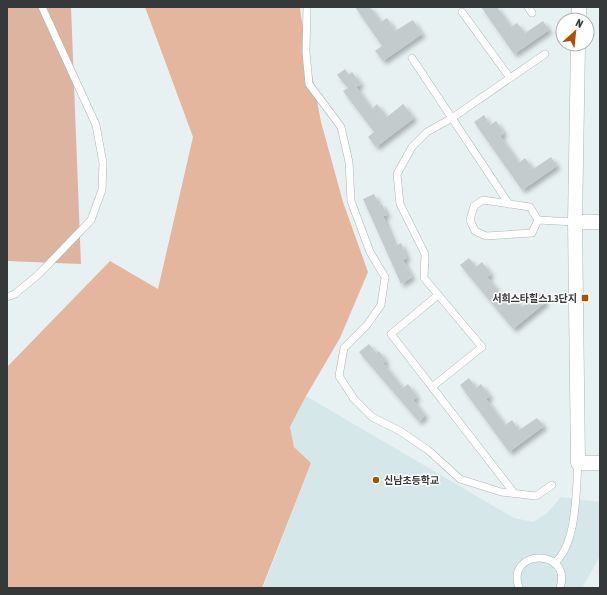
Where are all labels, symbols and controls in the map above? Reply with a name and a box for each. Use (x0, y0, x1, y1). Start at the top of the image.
north arrow (555, 12, 595, 52)
text: N (574, 16, 585, 30)
place label: 서희스타힐스1.3단지 (492, 292, 577, 304)
marker: 서희스타힐스1.3단지 (580, 293, 590, 303)
place label: 신남초등학교 (384, 474, 439, 486)
marker: 신남초등학교 (371, 475, 381, 485)

